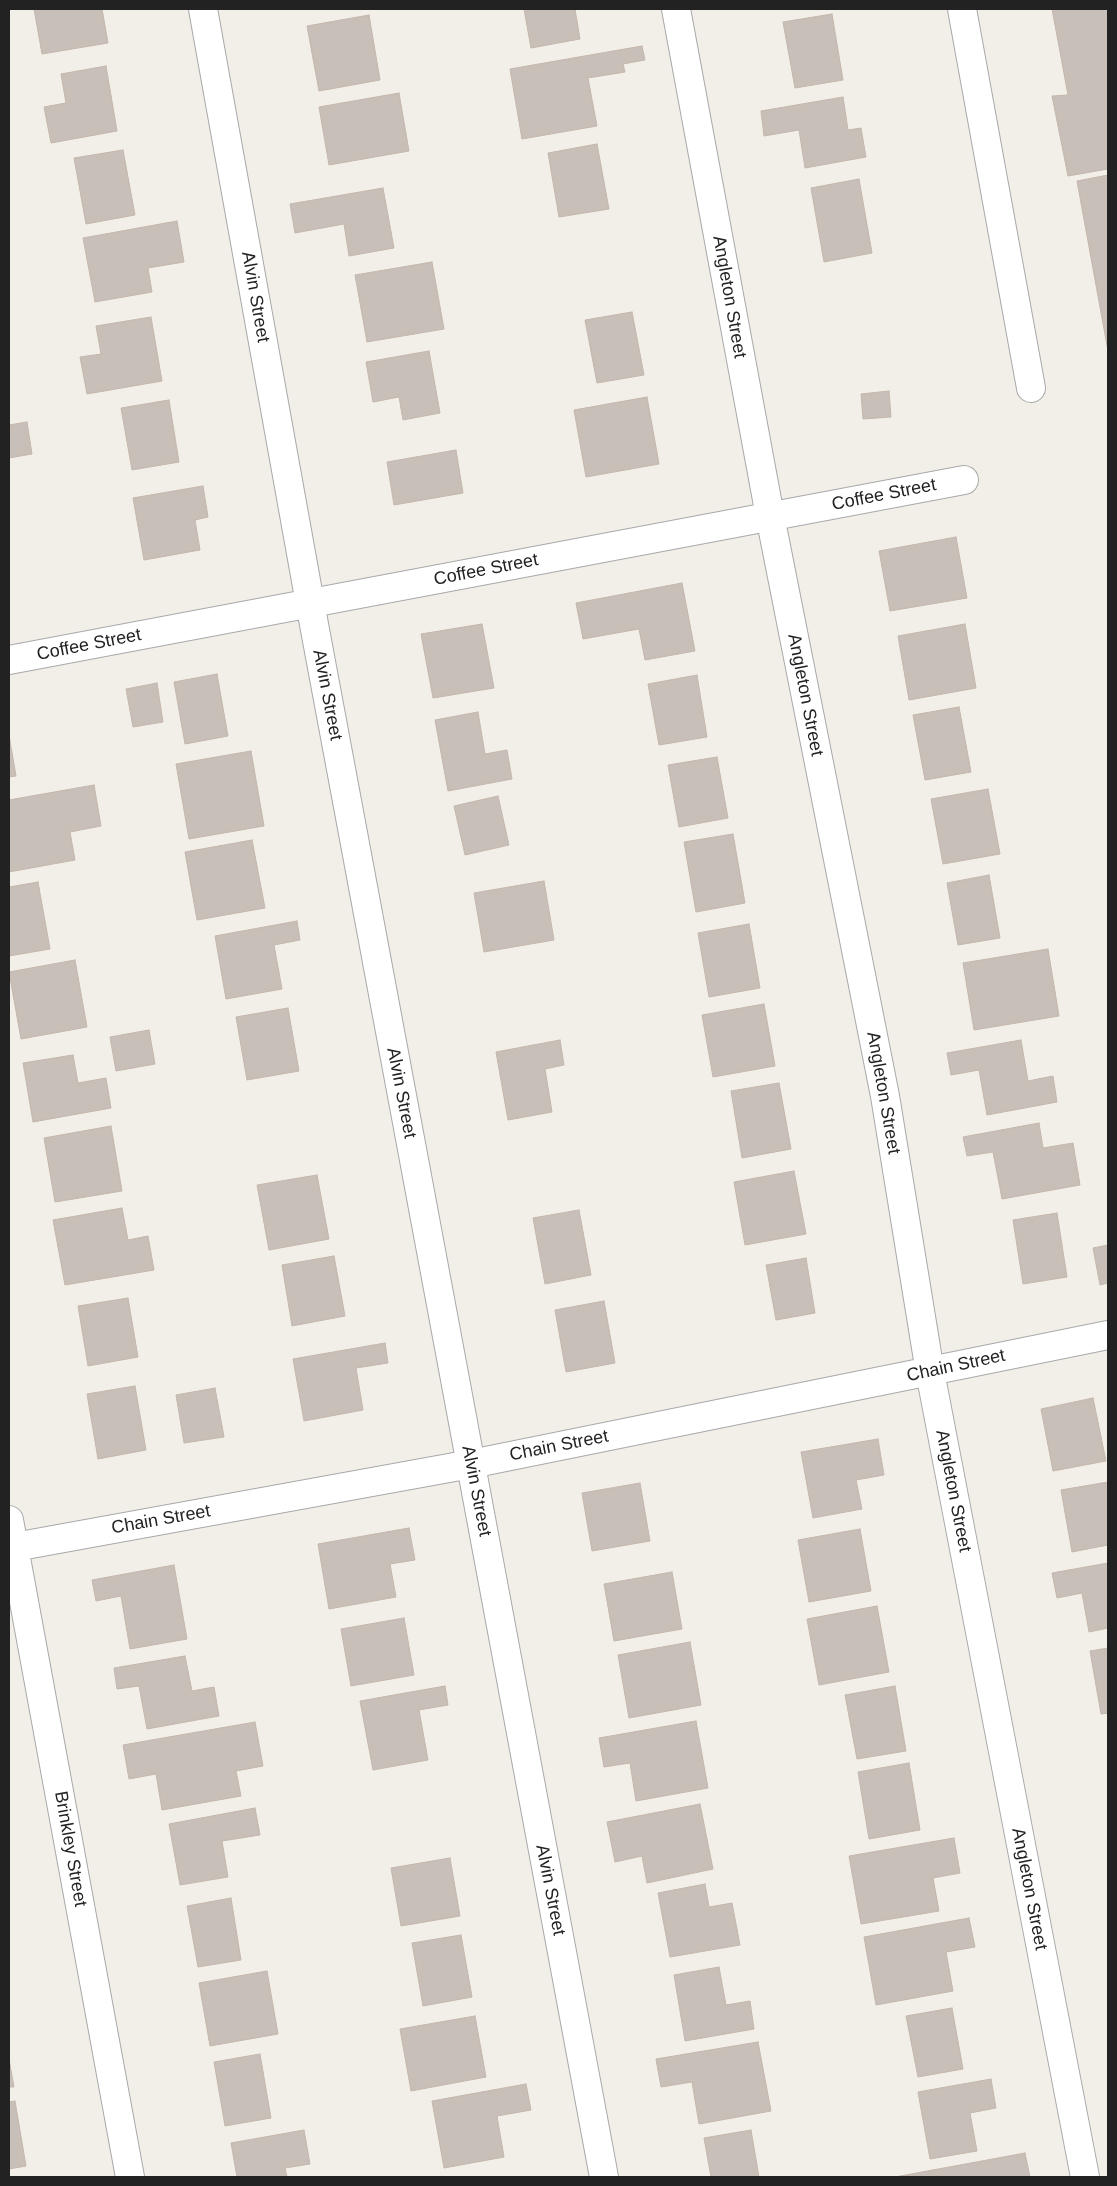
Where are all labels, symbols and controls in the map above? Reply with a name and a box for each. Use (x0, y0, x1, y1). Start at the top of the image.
street label: Angleton Street (708, 234, 750, 360)
street label: Alvin Street (236, 250, 274, 344)
street label: Coffee Street (830, 474, 938, 516)
street label: Coffee Street (432, 549, 540, 591)
street label: Coffee Street (35, 624, 143, 666)
street label: Angleton Street (783, 632, 827, 758)
street label: Alvin Street (308, 648, 346, 742)
street label: Angleton Street (862, 1030, 904, 1156)
street label: Alvin Street (382, 1046, 420, 1140)
street label: Chain Street (905, 1345, 1007, 1387)
street label: Chain Street (508, 1426, 610, 1466)
street label: Angleton Street (931, 1428, 975, 1554)
street label: Alvin Street (457, 1444, 495, 1538)
street label: Chain Street (110, 1501, 212, 1539)
street label: Brinkley Street (49, 1789, 91, 1909)
street label: Angleton Street (1007, 1826, 1051, 1952)
street label: Alvin Street (531, 1843, 569, 1937)

